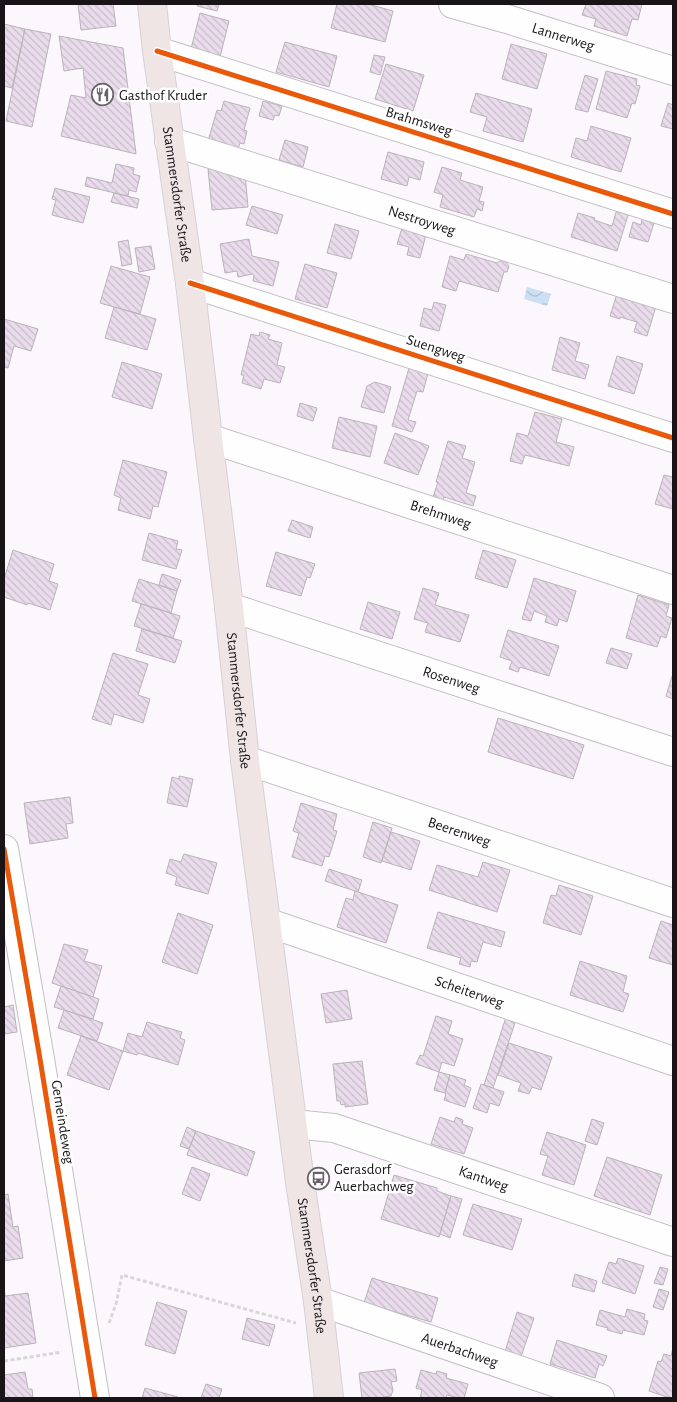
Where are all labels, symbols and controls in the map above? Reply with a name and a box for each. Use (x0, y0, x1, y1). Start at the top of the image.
street label: Lannerweg (530, 20, 597, 54)
restaurant icon: Gasthof Kruder (91, 83, 115, 107)
place label: Gasthof Kruder (119, 88, 207, 103)
street label: Brahmsweg (384, 104, 455, 139)
street label: Stammersdorfer Straße (160, 125, 194, 263)
street label: Nestroyweg (386, 203, 458, 239)
street label: Suengweg (405, 332, 468, 365)
street label: Brehmweg (408, 498, 474, 532)
street label: Stammersdorfer Straße (224, 632, 253, 770)
street label: Rosenweg (421, 664, 482, 697)
street label: Beerenweg (426, 815, 493, 850)
street label: Scheiterweg (433, 973, 506, 1011)
street label: Gemeindeweg (48, 1079, 77, 1166)
place label: Gerasdorf Auerbachweg (334, 1162, 414, 1194)
street label: Kantweg (457, 1163, 511, 1194)
bus stop icon: Gerasdorf Auerbachweg (306, 1166, 330, 1190)
street label: Stammersdorfer Straße (295, 1197, 329, 1335)
street label: Auerbachweg (420, 1330, 500, 1371)

